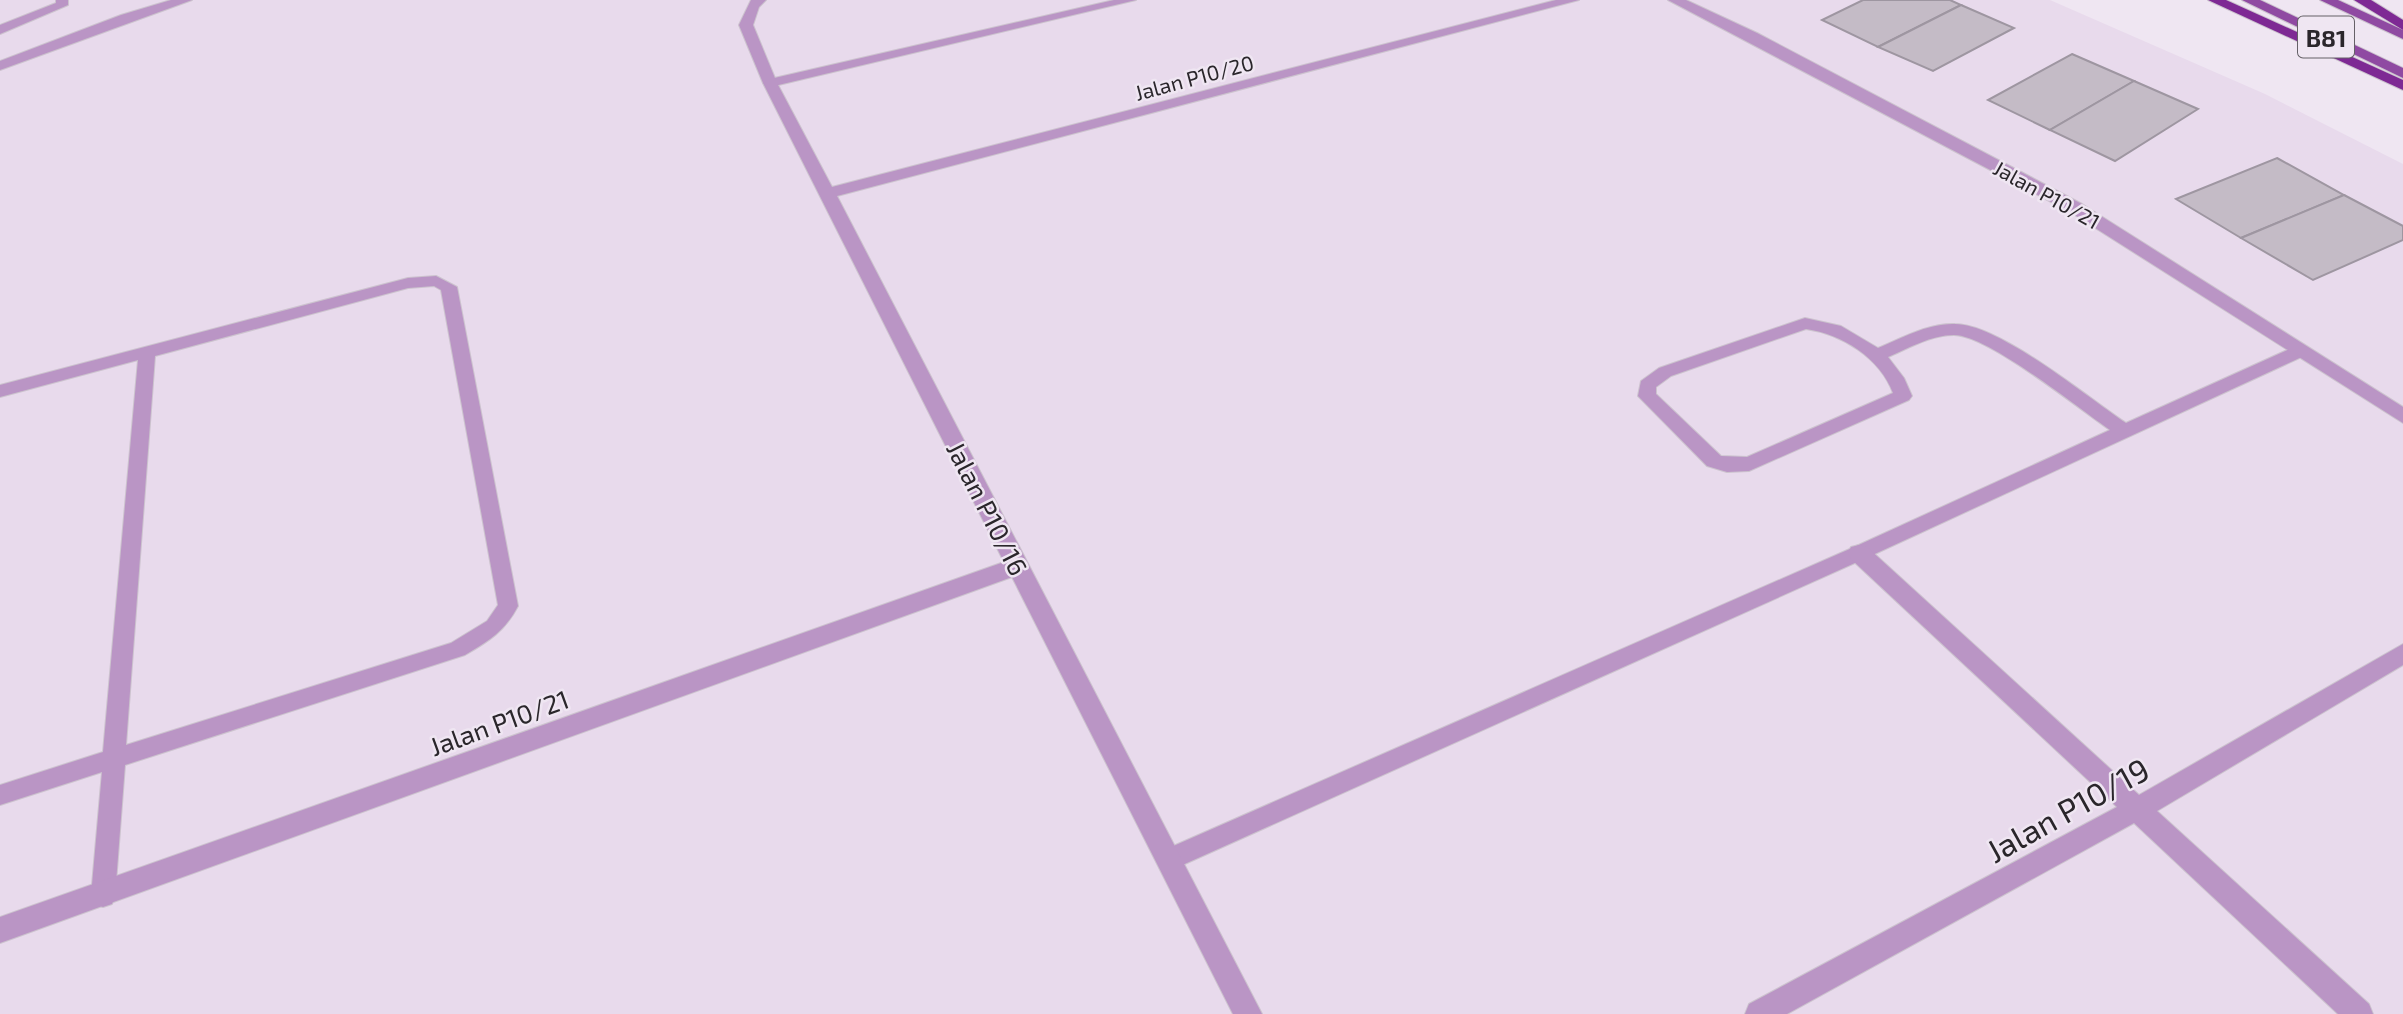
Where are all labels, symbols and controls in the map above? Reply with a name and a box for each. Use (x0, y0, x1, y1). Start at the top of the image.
road number: B81 (2298, 16, 2354, 57)
street label: Jalan P10/20 (1132, 49, 1256, 105)
street label: Jalan P10/21 (1989, 155, 2105, 233)
street label: Jalan P10/16 (941, 436, 1035, 580)
street label: Jalan P10/21 (425, 683, 573, 761)
street label: Jalan P10/19 (1979, 749, 2155, 869)

